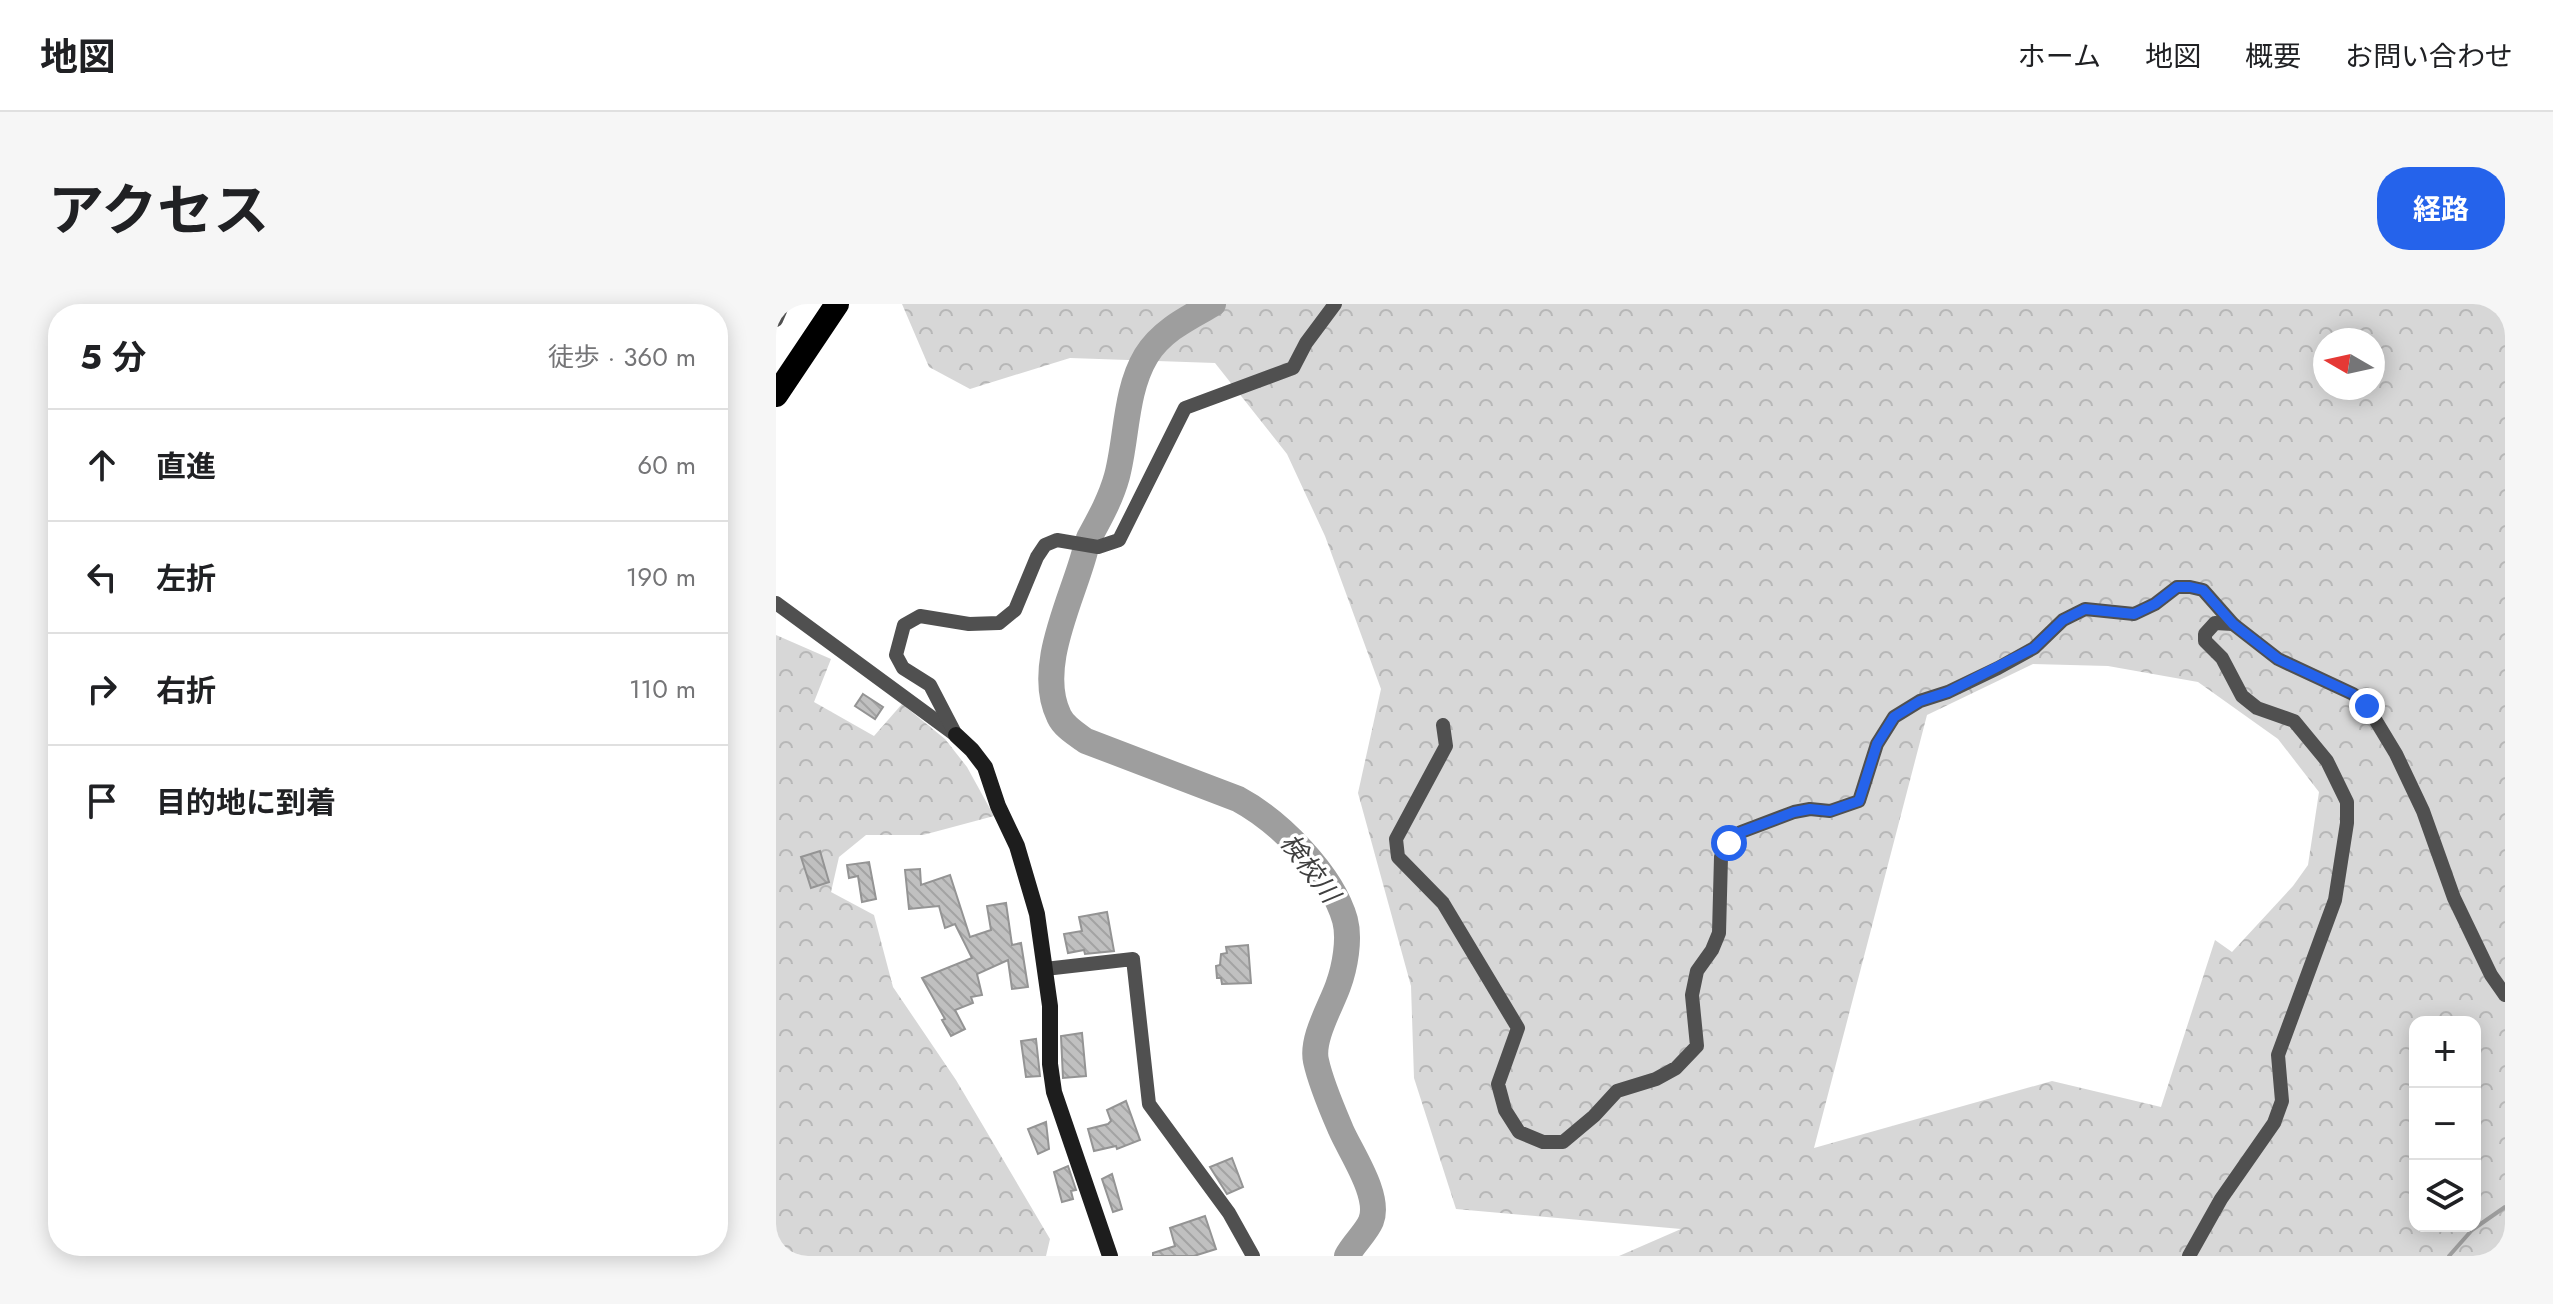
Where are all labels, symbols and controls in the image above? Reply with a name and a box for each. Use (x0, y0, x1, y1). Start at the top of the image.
text: 地図 (40, 29, 116, 84)
text: ホーム (2018, 36, 2101, 77)
text: 地図 (2145, 36, 2201, 77)
text: 概要 (2245, 36, 2301, 77)
text: お問い合わせ (2345, 36, 2513, 77)
button: 経路 (2377, 167, 2505, 250)
text: アクセス (48, 170, 269, 251)
north arrow (2313, 328, 2385, 400)
text: 5 分 (80, 333, 146, 382)
text: 徒歩 · 360 m (548, 338, 696, 376)
icon: ahead (80, 443, 124, 487)
text: 直進 (156, 445, 216, 488)
text: 60 m (637, 446, 696, 484)
icon: left (80, 555, 124, 599)
text: 左折 (156, 557, 216, 600)
text: 190 m (626, 558, 696, 596)
icon: right (80, 667, 124, 711)
text: 右折 (156, 669, 216, 712)
text: 110 m (629, 670, 696, 708)
route end (2349, 688, 2385, 724)
icon: arrive (80, 779, 124, 823)
text: 目的地に到着 (156, 781, 336, 824)
water label: 検校川 (1271, 825, 1350, 913)
route start (1711, 825, 1747, 861)
map controls (2409, 1016, 2481, 1232)
button: + (2409, 1016, 2481, 1088)
button: − (2409, 1088, 2481, 1160)
button: layers (2409, 1160, 2481, 1232)

